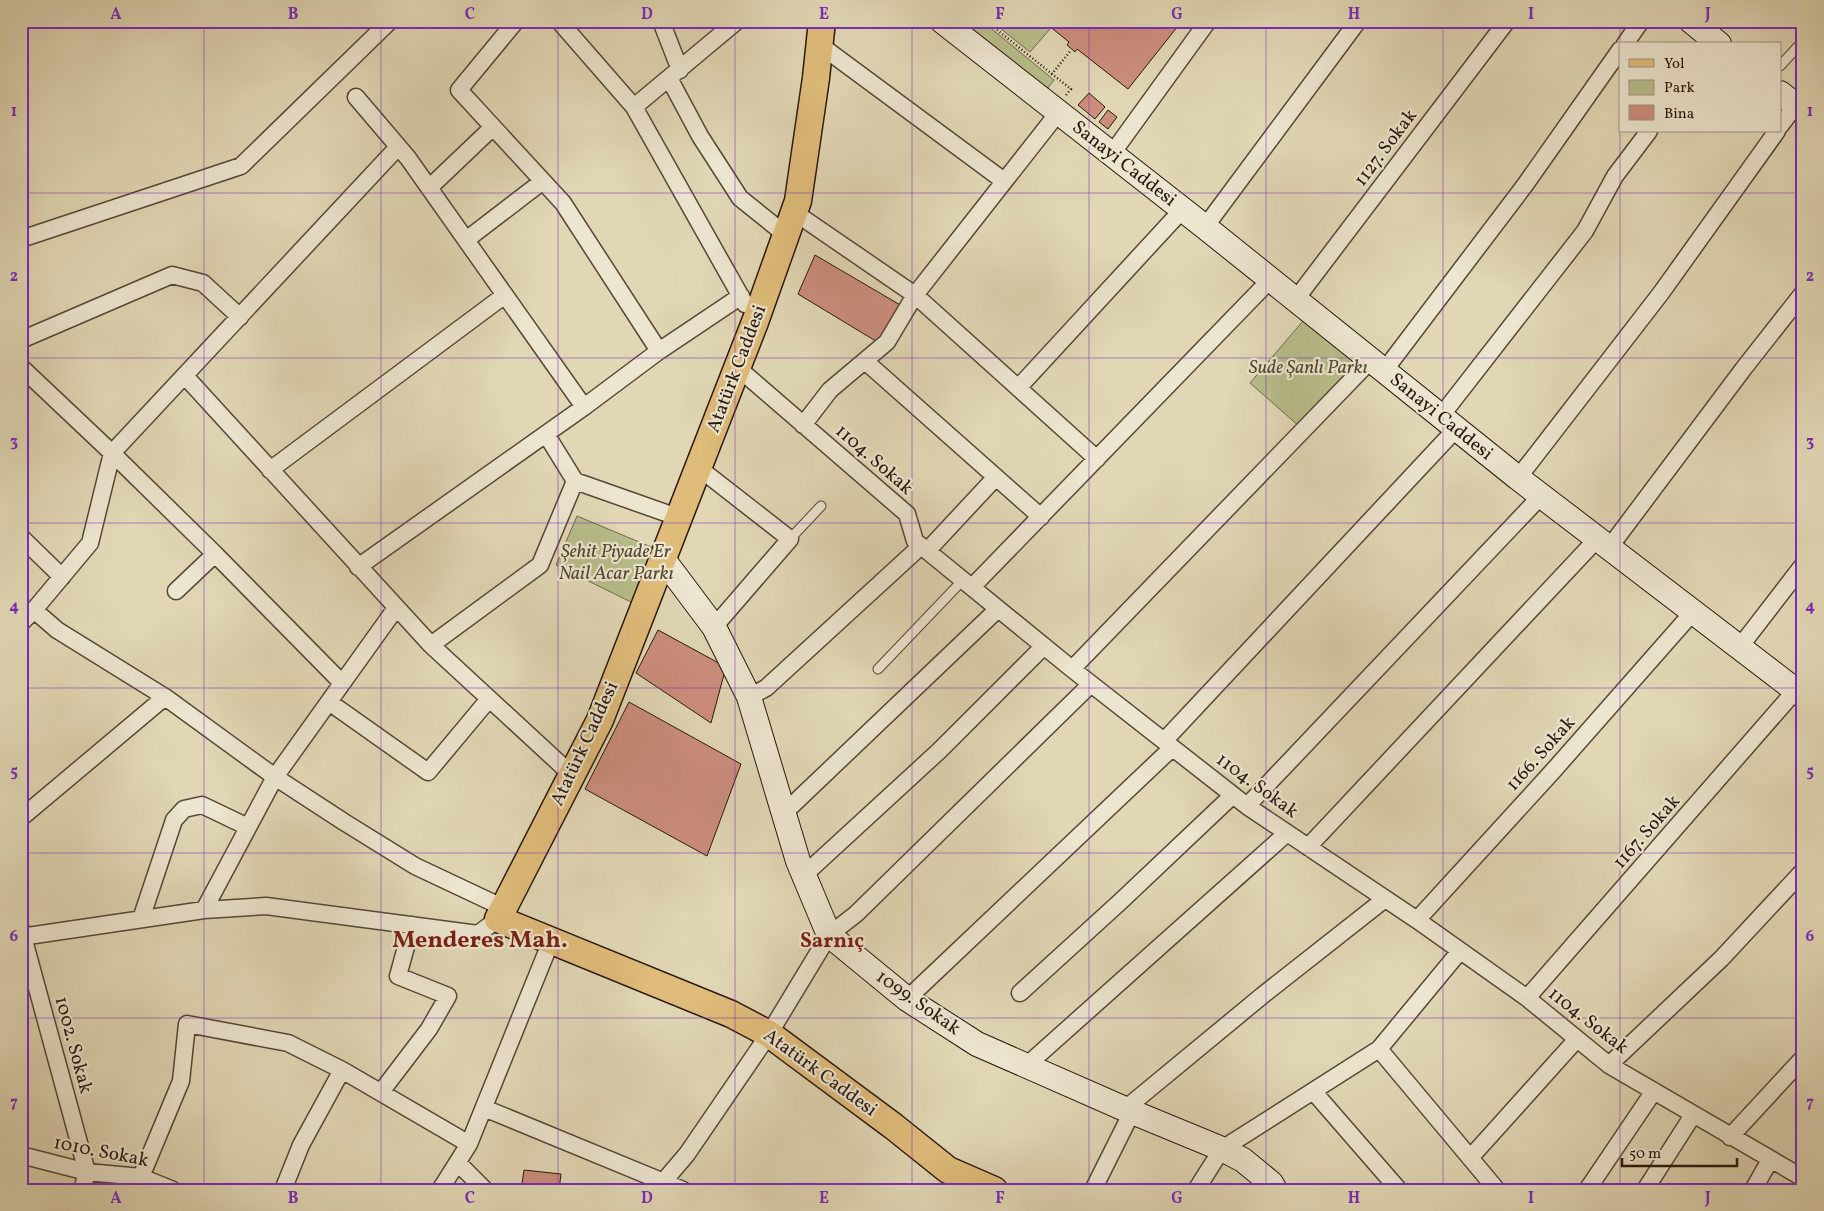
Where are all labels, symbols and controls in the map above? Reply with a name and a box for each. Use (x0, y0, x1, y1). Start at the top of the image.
text: A (110, 4, 122, 26)
text: B (288, 4, 299, 26)
text: C (465, 4, 475, 26)
text: D (641, 4, 653, 26)
text: E (819, 4, 829, 26)
text: F (995, 4, 1005, 26)
text: G (1171, 4, 1183, 26)
text: H (1348, 4, 1360, 26)
text: I (1528, 4, 1534, 26)
text: J (1704, 4, 1711, 26)
legend (1619, 42, 1782, 132)
text: Yol (1664, 54, 1684, 75)
text: Park (1664, 78, 1695, 99)
text: 1 (11, 101, 17, 123)
text: 1 (1807, 101, 1813, 123)
street label: 1127. Sokak (1348, 104, 1424, 192)
text: Bina (1664, 104, 1694, 125)
street label: Sanayi Caddesi (1066, 115, 1182, 213)
text: 2 (10, 266, 18, 288)
text: 2 (1806, 266, 1814, 288)
street label: Atatürk Caddesi (701, 301, 773, 436)
park label: Sude Şanlı Parkı (1249, 355, 1368, 381)
street label: Sanayi Caddesi (1384, 367, 1498, 467)
street label: 1104. Sokak (829, 419, 919, 501)
text: 3 (10, 431, 18, 453)
text: 3 (1806, 431, 1814, 453)
park label: Şehit Piyade Er Nail Acar Parkı (559, 539, 674, 587)
text: 4 (9, 596, 19, 618)
text: 4 (1805, 596, 1815, 618)
street label: Atatürk Caddesi (545, 677, 625, 810)
street label: 1166. Sokak (1500, 711, 1582, 797)
street label: 1104. Sokak (1211, 747, 1303, 825)
text: 5 (10, 761, 18, 783)
text: 5 (1806, 761, 1814, 783)
street label: 1167. Sokak (1607, 789, 1687, 875)
district label: Menderes Mah. (392, 924, 568, 958)
text: 6 (10, 926, 19, 948)
text: 6 (1806, 926, 1815, 948)
district label: Sarnıç (800, 927, 864, 956)
street label: 1099. Sokak (871, 964, 965, 1042)
street label: 1104. Sokak (1542, 981, 1634, 1061)
street label: 1002. Sokak (48, 994, 98, 1096)
street label: Atatürk Caddesi (758, 1023, 882, 1123)
text: 7 (10, 1092, 18, 1114)
text: 7 (1806, 1092, 1814, 1114)
street label: 1010. Sokak (51, 1130, 151, 1174)
scale bar (1622, 1136, 1736, 1168)
text: 50 m (1629, 1144, 1661, 1165)
text: A (110, 1188, 122, 1210)
text: B (288, 1188, 299, 1210)
text: C (465, 1188, 475, 1210)
text: D (641, 1188, 653, 1210)
text: E (819, 1188, 829, 1210)
text: F (995, 1188, 1005, 1210)
text: G (1171, 1188, 1183, 1210)
text: H (1348, 1188, 1360, 1210)
text: I (1528, 1188, 1534, 1210)
text: J (1704, 1188, 1711, 1210)

